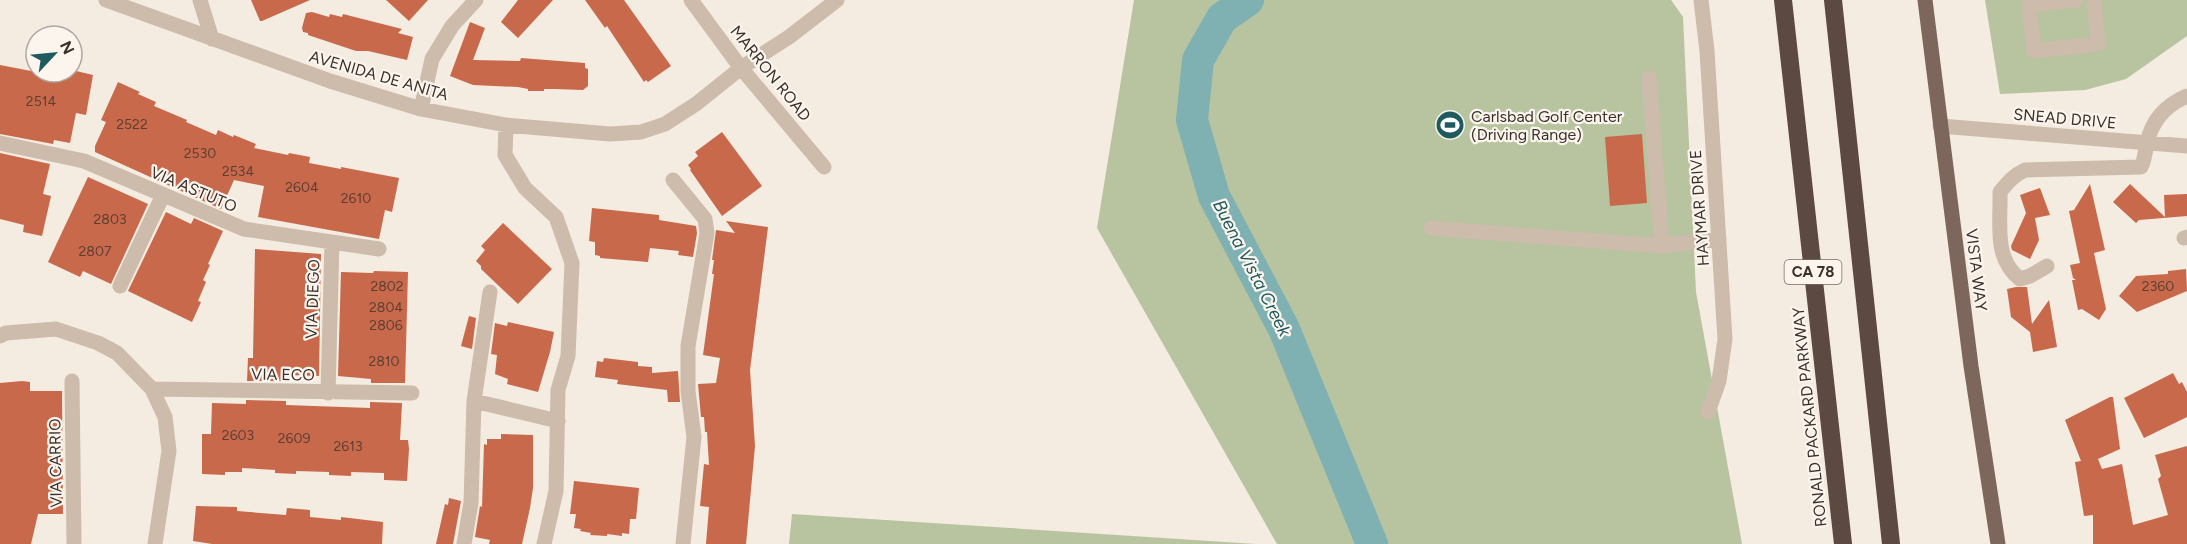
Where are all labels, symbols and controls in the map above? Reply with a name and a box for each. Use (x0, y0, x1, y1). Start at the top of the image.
street label: MARRON ROAD (726, 22, 815, 125)
north arrow (24, 24, 84, 84)
text: N (56, 38, 78, 57)
street label: AVENIDA DE ANITA (307, 47, 451, 104)
house number: 2514 (26, 93, 56, 110)
street label: SNEAD DRIVE (2013, 105, 2117, 132)
place label: Carlsbad Golf Center (Driving Range) (1471, 107, 1623, 144)
sports icon: Carlsbad Golf Center (Driving Range) (1434, 109, 1466, 141)
house number: 2522 (116, 116, 148, 133)
house number: 2530 (184, 145, 216, 162)
street label: HAYMAR DRIVE (1686, 149, 1713, 267)
street label: VIA ASTUTO (148, 163, 240, 216)
house number: 2534 (222, 163, 254, 180)
house number: 2604 (285, 179, 319, 196)
house number: 2610 (341, 190, 371, 207)
water label: Buena Vista Creek (1208, 196, 1297, 341)
house number: 2803 (93, 211, 127, 228)
street label: VISTA WAY (1962, 228, 1991, 313)
house number: 2807 (79, 243, 112, 260)
street label: VIA DIEGO (302, 259, 323, 339)
road number: CA 78 (1784, 260, 1842, 284)
house number: 2802 (370, 278, 404, 295)
house number: 2360 (2142, 278, 2174, 295)
house number: 2804 (369, 299, 403, 316)
street label: RONALD PACKARD PARKWAY (1788, 306, 1830, 528)
house number: 2806 (369, 317, 403, 334)
house number: 2810 (368, 353, 400, 370)
street label: VIA ECO (251, 364, 315, 385)
street label: VIA CARRIO (45, 418, 66, 508)
house number: 2603 (222, 427, 254, 444)
house number: 2609 (278, 430, 310, 447)
house number: 2613 (333, 438, 363, 455)

